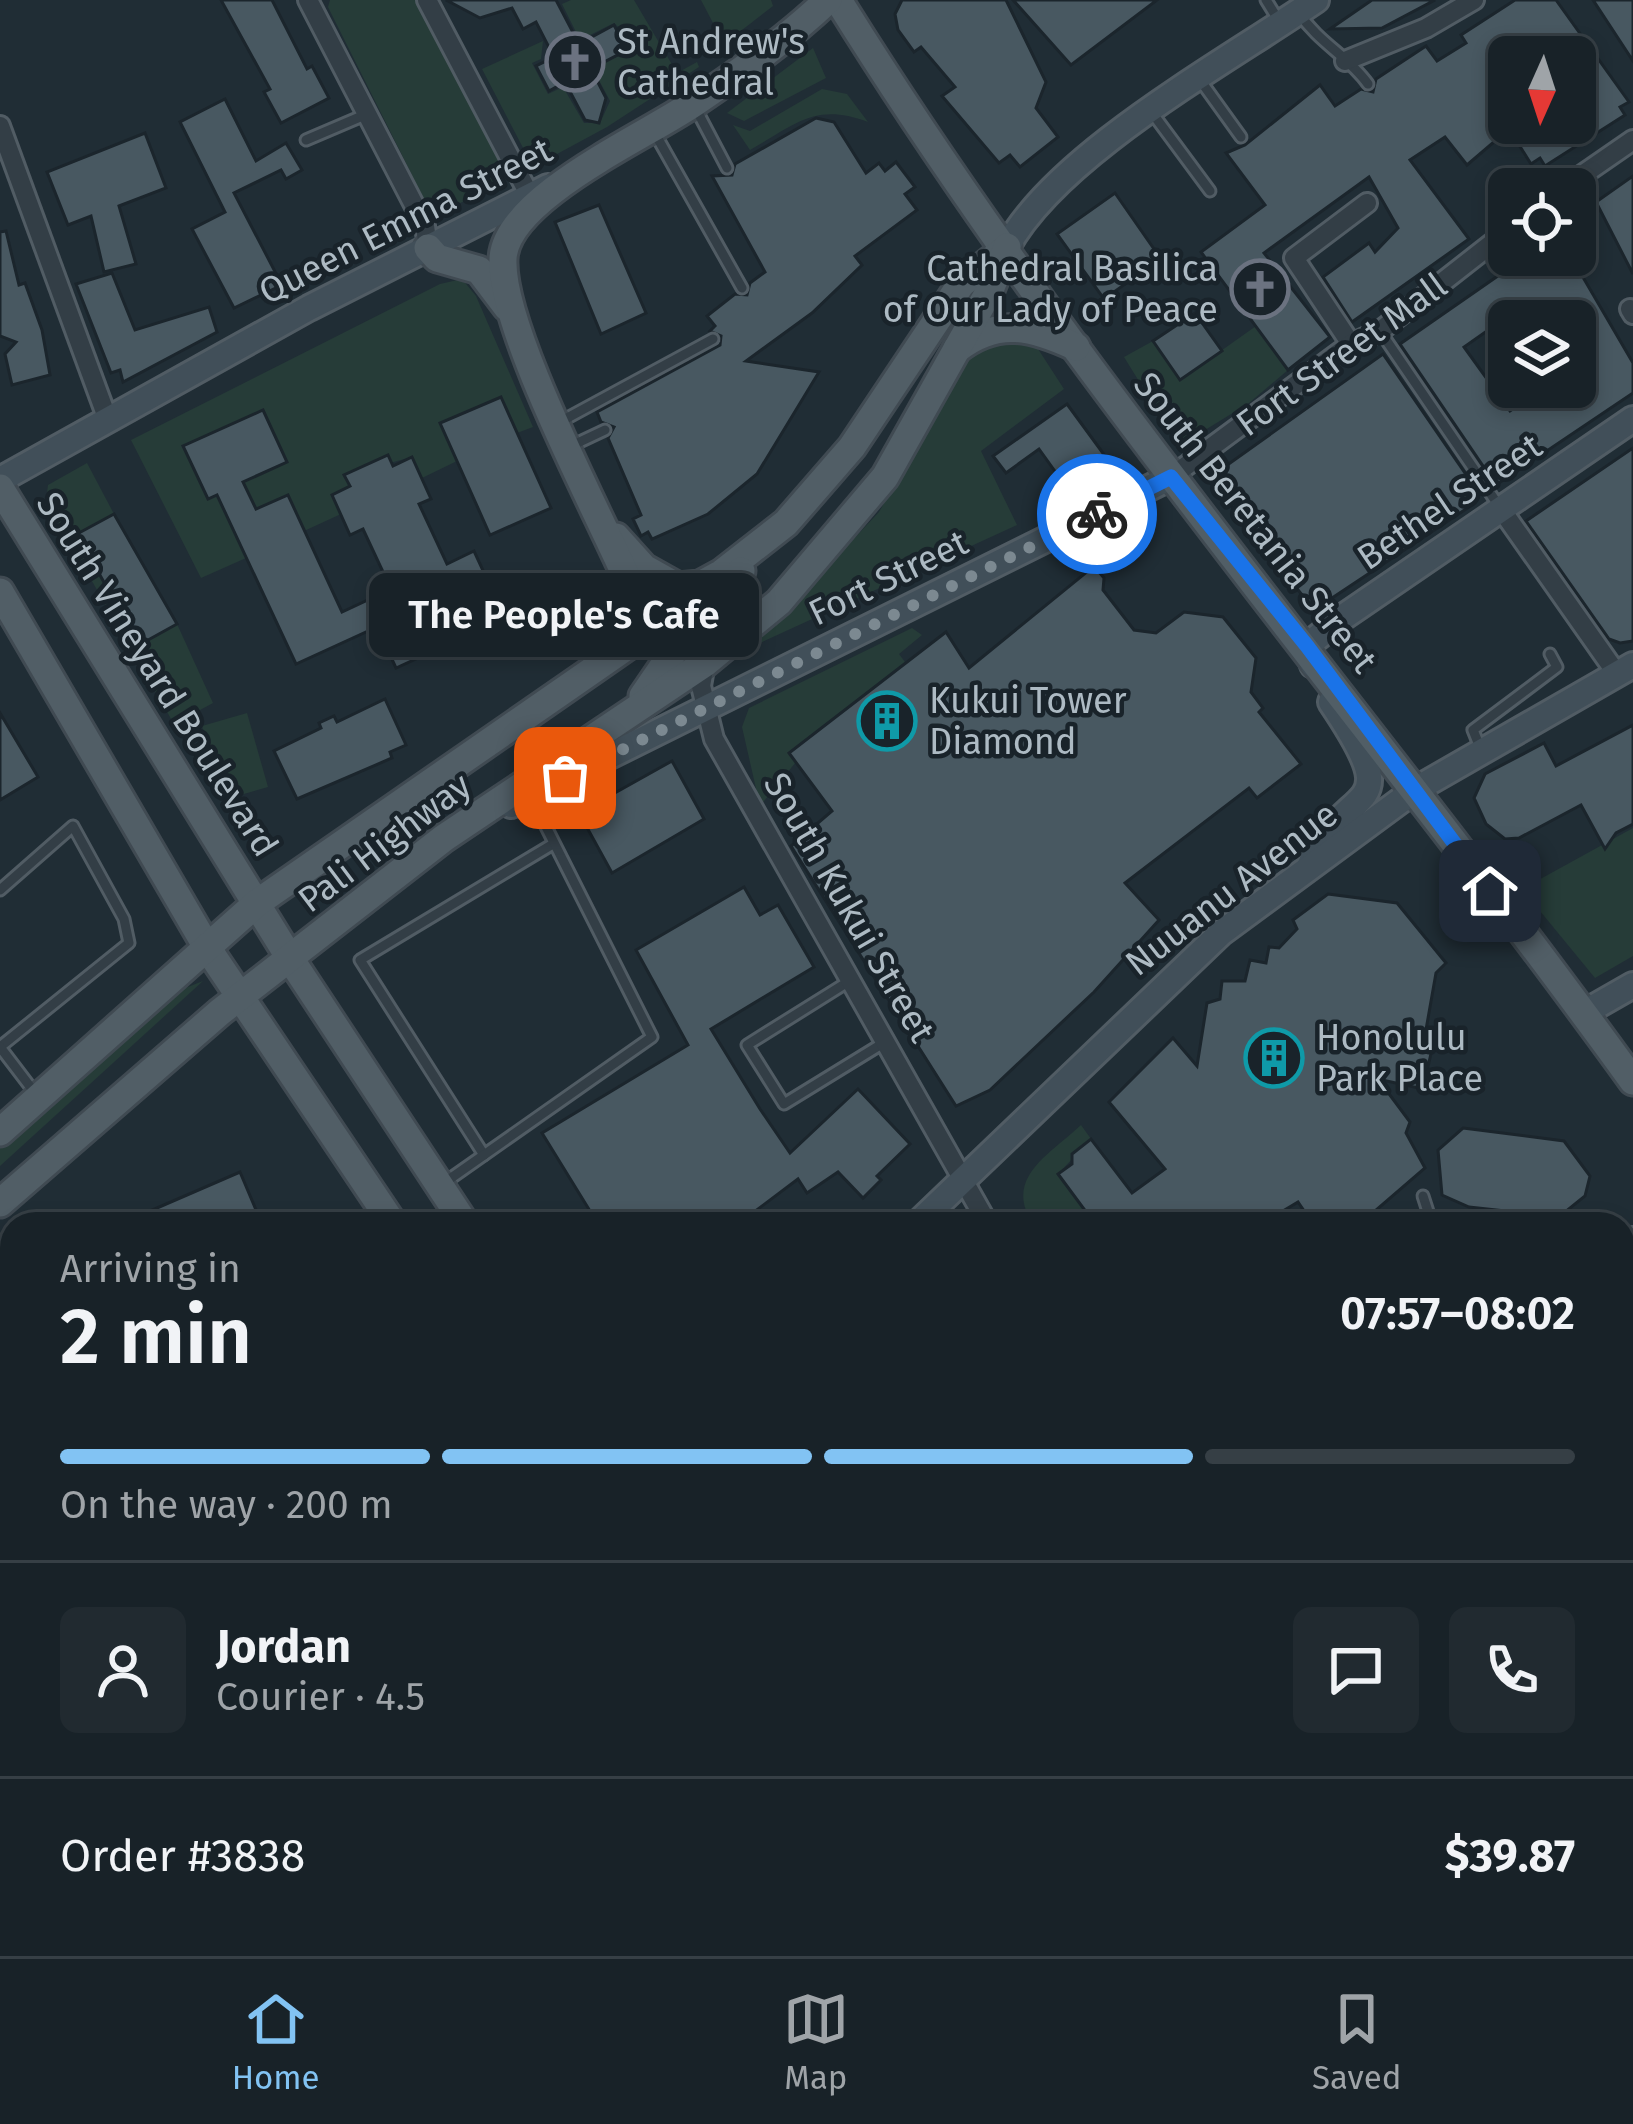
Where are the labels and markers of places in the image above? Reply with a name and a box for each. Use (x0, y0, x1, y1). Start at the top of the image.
place label: St Andrew's Cathedral (617, 20, 805, 105)
church icon: St Andrew's Cathedral (544, 31, 606, 93)
place label: Cathedral Basilica of Our Lady of Peace (883, 247, 1218, 332)
church icon: Cathedral Basilica of Our Lady of Peace (1229, 258, 1291, 320)
callout: The People's Cafe (370, 574, 760, 658)
place label: Kukui Tower Diamond (929, 679, 1127, 764)
building icon: Kukui Tower Diamond (856, 690, 918, 752)
pin (514, 727, 616, 829)
pin (1439, 840, 1541, 942)
place label: Honolulu Park Place (1316, 1016, 1483, 1101)
building icon: Honolulu Park Place (1243, 1027, 1305, 1089)

